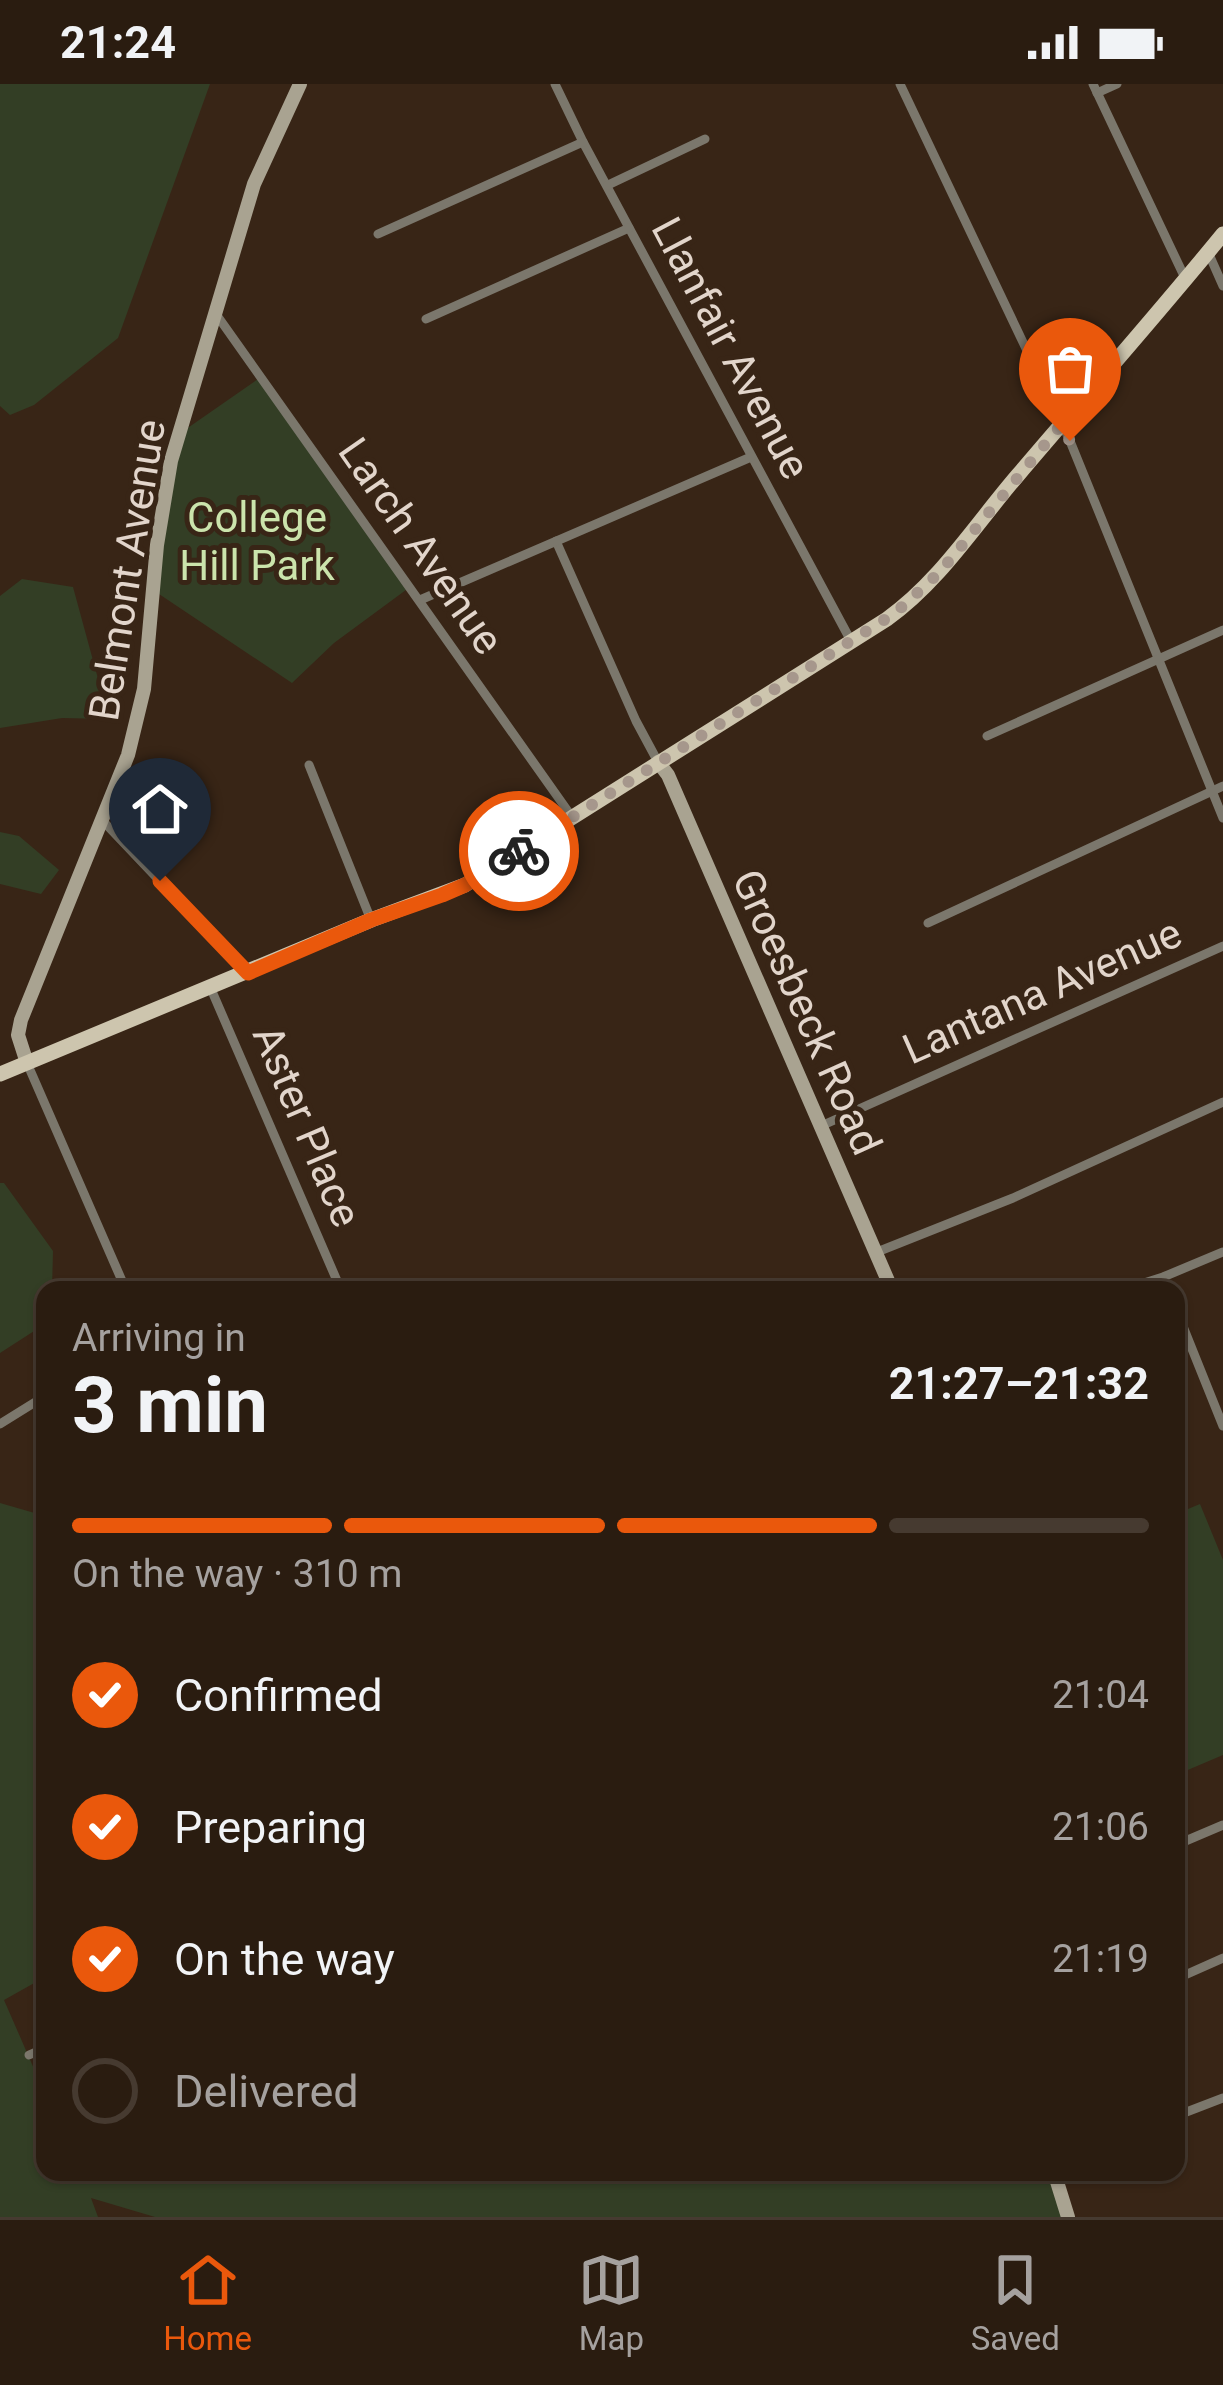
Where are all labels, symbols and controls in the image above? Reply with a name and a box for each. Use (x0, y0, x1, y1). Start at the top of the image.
text: 21:24 (60, 16, 176, 69)
street label: Llanfair Avenue (642, 209, 820, 487)
pin (1019, 318, 1121, 441)
icon: bag (1037, 336, 1103, 402)
street label: Belmont Avenue (79, 416, 175, 724)
street label: Larch Avenue (329, 429, 513, 663)
park label: College Hill Park (179, 493, 336, 590)
pin (109, 758, 211, 881)
icon: home (127, 776, 193, 842)
courier (459, 791, 579, 911)
icon: bike (486, 818, 552, 884)
street label: Groesbeck Road (722, 862, 892, 1162)
street label: Lantana Avenue (895, 908, 1189, 1074)
street label: Aster Place (243, 1018, 371, 1234)
text: Arriving in (72, 1315, 246, 1361)
text: 21:27–21:32 (889, 1357, 1149, 1410)
text: 3 min (72, 1360, 268, 1451)
text: On the way · 310 m (72, 1551, 403, 1597)
icon: check (72, 1662, 138, 1728)
text: Confirmed (174, 1669, 383, 1722)
text: 21:04 (1052, 1672, 1149, 1718)
icon: check (72, 1794, 138, 1860)
text: Preparing (174, 1801, 367, 1854)
text: 21:06 (1052, 1804, 1149, 1850)
icon: check (72, 1926, 138, 1992)
text: On the way (174, 1933, 395, 1986)
text: 21:19 (1052, 1936, 1149, 1982)
text: Delivered (174, 2065, 359, 2118)
tab: Home (163, 2247, 252, 2358)
tab: Map (578, 2247, 644, 2358)
tab: Saved (971, 2247, 1060, 2358)

